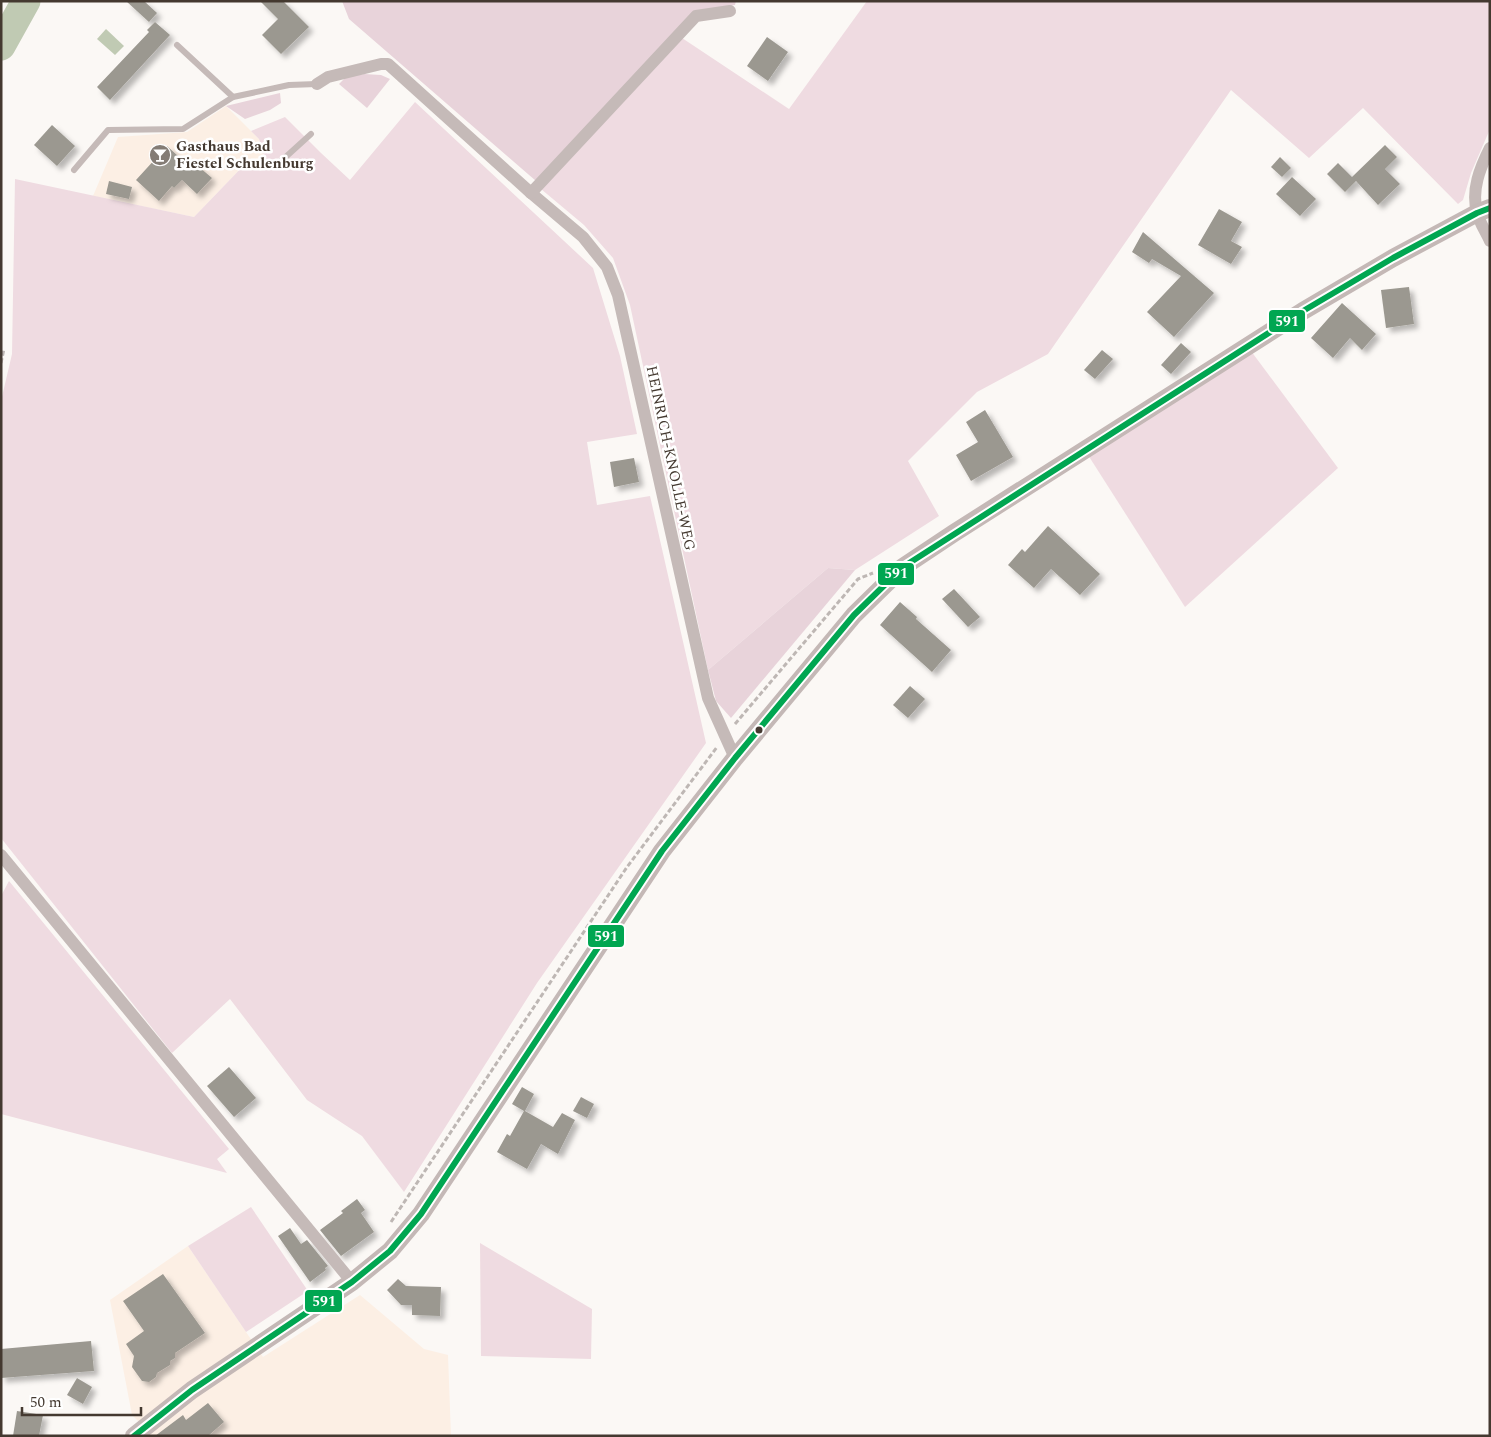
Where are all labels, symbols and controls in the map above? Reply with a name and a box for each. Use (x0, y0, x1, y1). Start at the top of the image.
place label: Gasthaus Bad Fiestel Schulenburg (176, 135, 314, 175)
bar icon: Gasthaus Bad Fiestel Schulenburg (148, 143, 172, 167)
line badge: 591 (1268, 309, 1306, 333)
text: 591 (1275, 311, 1299, 332)
street label: HEINRICH-KNOLLE-WEG (640, 363, 701, 553)
line badge: 591 (877, 562, 915, 586)
text: 591 (884, 563, 908, 584)
unlabelled marker (754, 725, 764, 735)
line badge: 591 (587, 924, 625, 948)
text: 591 (594, 926, 618, 947)
line badge: 591 (304, 1289, 343, 1313)
text: 591 (312, 1291, 336, 1312)
scale bar (22, 1384, 141, 1416)
text: 50 m (30, 1391, 62, 1414)

